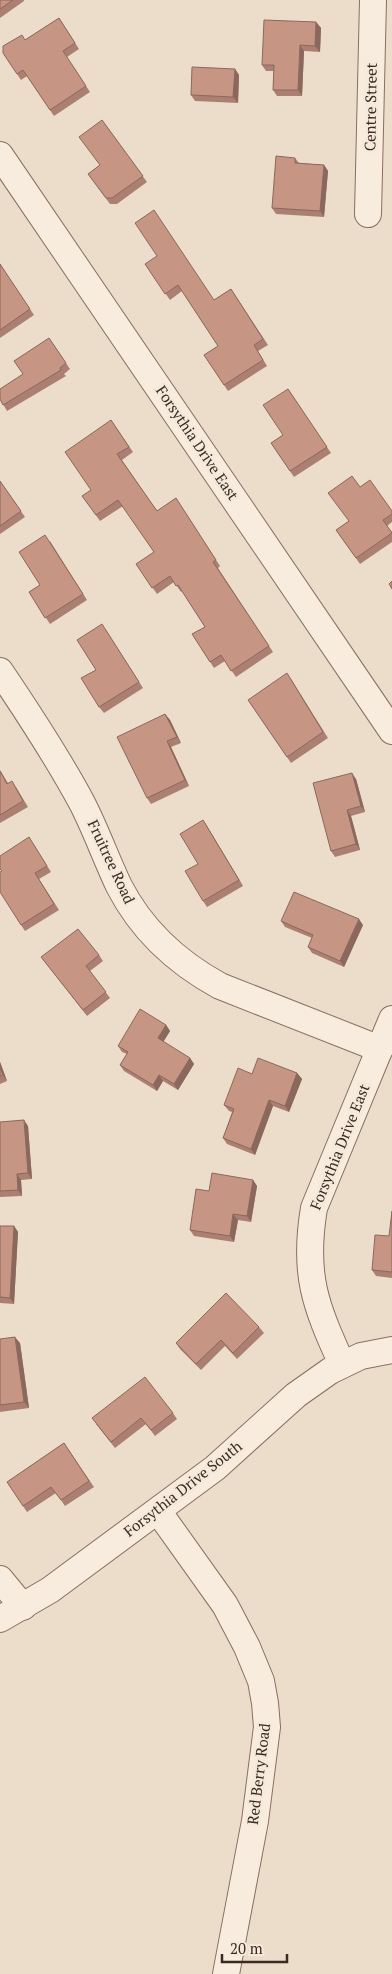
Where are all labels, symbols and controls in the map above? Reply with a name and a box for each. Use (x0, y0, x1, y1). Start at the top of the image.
street label: Centre Street (359, 62, 381, 151)
street label: Forsythia Drive East (152, 381, 244, 504)
street label: Fruitree Road (84, 816, 140, 907)
street label: Forsythia Drive East (305, 1080, 374, 1213)
street label: Forsythia Drive South (119, 1436, 246, 1541)
street label: Red Berry Road (242, 1722, 274, 1826)
scale bar (222, 1932, 287, 1964)
text: 20 m (230, 1938, 263, 1958)

